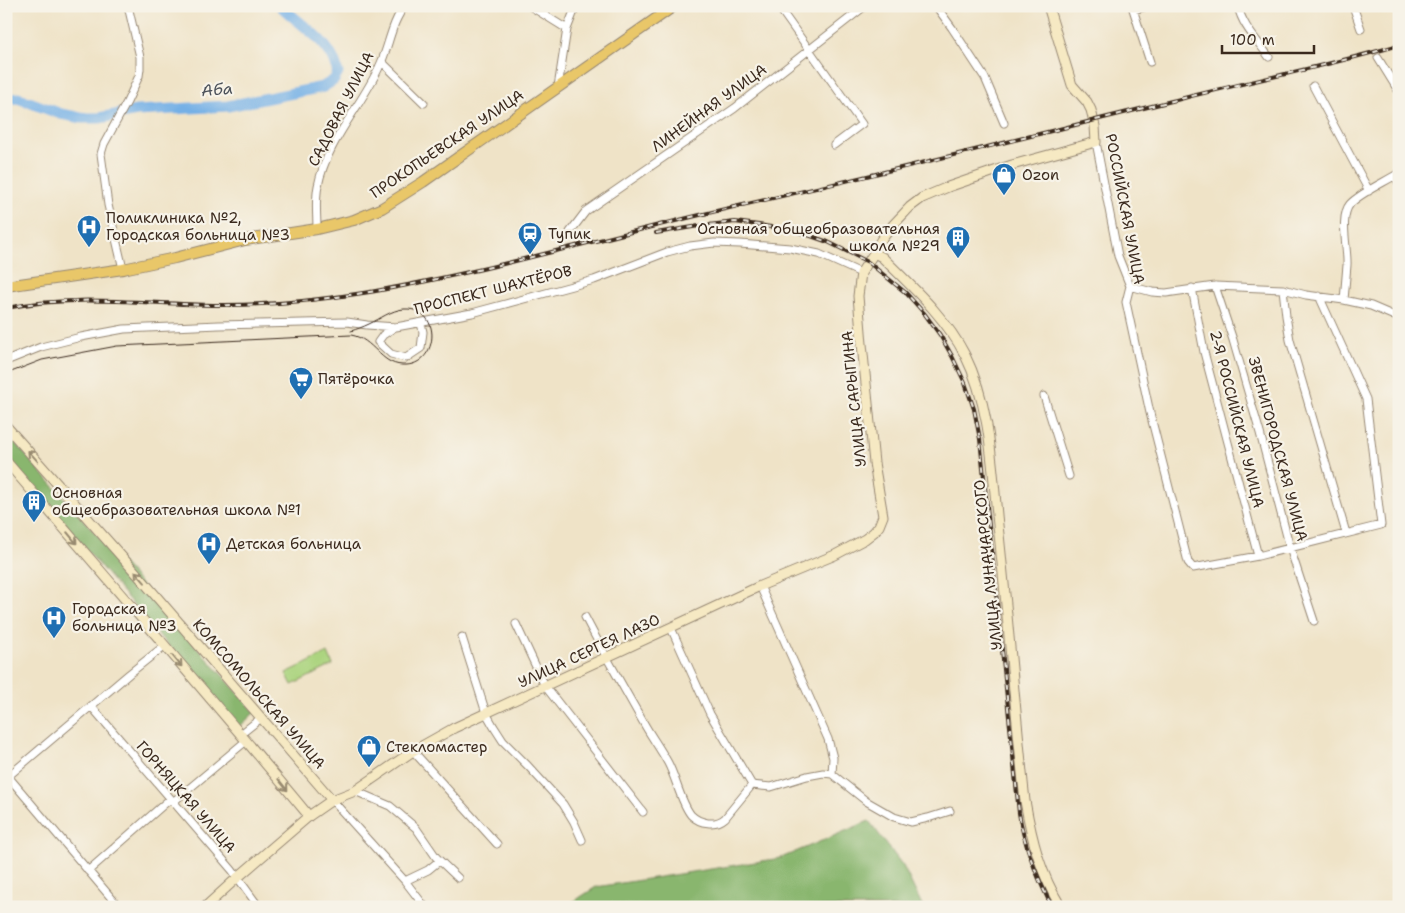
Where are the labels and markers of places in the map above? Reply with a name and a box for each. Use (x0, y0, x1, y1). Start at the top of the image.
shop icon: Ozon (991, 162, 1017, 196)
place label: Ozon (1022, 165, 1059, 185)
place label: Поликлиника №2, Городская больница №3 (106, 208, 290, 245)
hospital icon: Поликлиника №2, Городская больница №3 (76, 214, 102, 248)
place label: Основная общеобразовательная школа №29 (697, 219, 940, 256)
station icon: Тупик (517, 221, 543, 255)
place label: Тупик (548, 224, 591, 244)
building icon: Основная общеобразовательная школа №29 (945, 225, 971, 259)
supermarket icon: Пятёрочка (288, 366, 314, 400)
place label: Пятёрочка (318, 369, 395, 389)
place label: Основная общеобразовательная школа №1 (52, 483, 301, 520)
building icon: Основная общеобразовательная школа №1 (21, 489, 47, 523)
hospital icon: Детская больница (196, 531, 222, 565)
place label: Детская больница (226, 534, 362, 554)
place label: Городская больница №3 (72, 599, 177, 636)
hospital icon: Городская больница №3 (41, 605, 67, 639)
shop icon: Стекломастер (356, 734, 382, 768)
place label: Стекломастер (386, 737, 487, 757)

